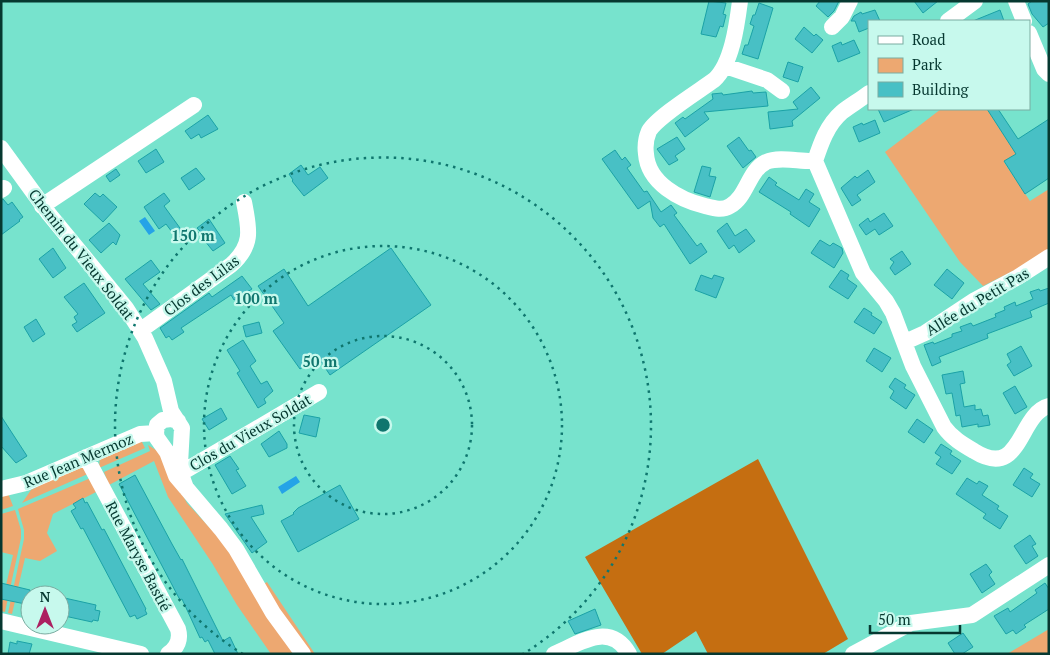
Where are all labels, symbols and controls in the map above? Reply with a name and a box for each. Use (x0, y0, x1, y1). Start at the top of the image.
legend (868, 20, 1030, 110)
text: Road (912, 29, 945, 49)
text: Park (912, 54, 942, 74)
text: Building (912, 79, 970, 99)
street label: Chemin du Vieux Soldat (25, 184, 140, 324)
text: 150 m (171, 225, 215, 245)
street label: Clos des Lilas (159, 250, 243, 320)
street label: Allée du Petit Pas (922, 262, 1032, 340)
text: 100 m (234, 288, 278, 308)
text: 50 m (303, 351, 338, 371)
street label: Clos du Vieux Soldat (185, 389, 315, 475)
centre of rings (374, 416, 392, 434)
street label: Rue Jean Mermoz (20, 428, 136, 492)
street label: Rue Maryse Bastié (101, 497, 177, 615)
north arrow (20, 585, 70, 635)
text: N (40, 587, 51, 606)
scale bar (870, 602, 960, 634)
text: 50 m (878, 609, 911, 629)

